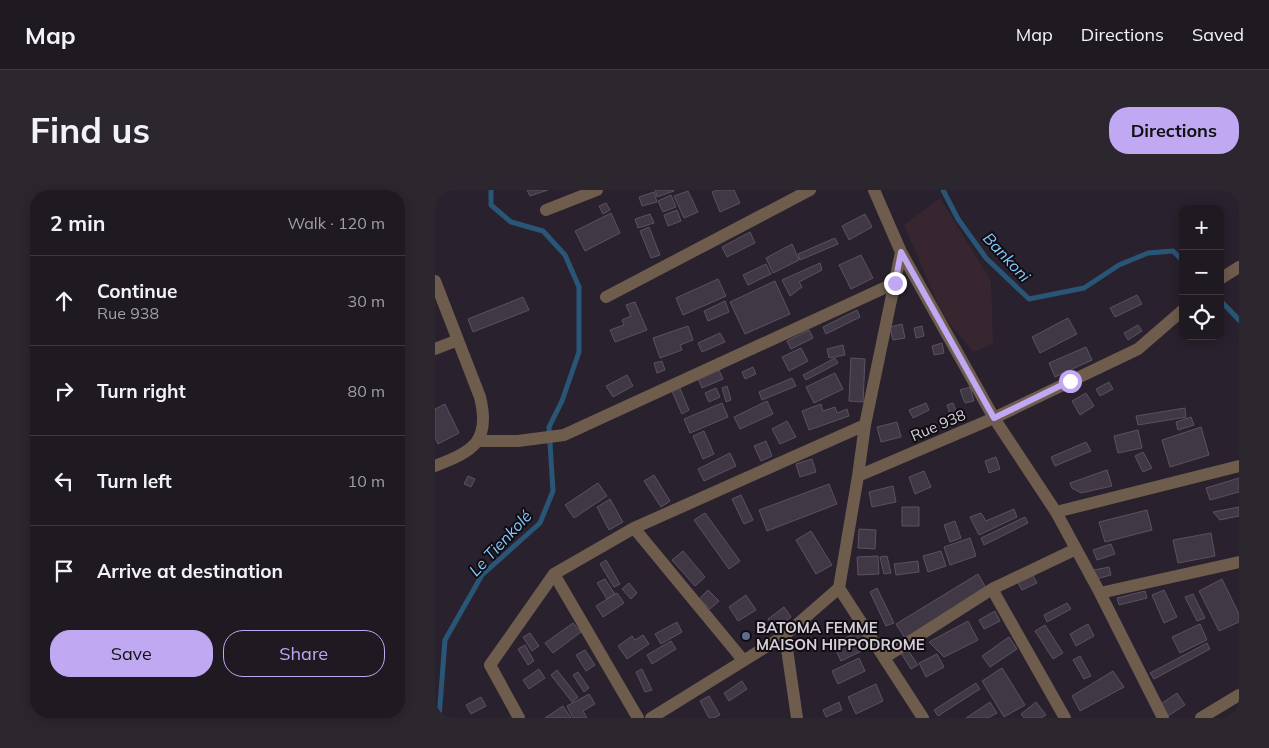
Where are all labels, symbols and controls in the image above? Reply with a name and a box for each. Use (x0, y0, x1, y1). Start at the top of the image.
text: Map (25, 20, 76, 50)
text: Map (1016, 23, 1053, 46)
text: Directions (1081, 23, 1164, 46)
text: Saved (1192, 23, 1244, 46)
button: Directions (1109, 107, 1239, 154)
text: Find us (30, 108, 150, 152)
map controls (1179, 205, 1224, 340)
button: + (1179, 205, 1224, 250)
text: 2 min (50, 210, 105, 236)
text: Walk · 120 m (287, 213, 385, 233)
water label: Bankoni (979, 228, 1035, 286)
button: − (1179, 250, 1224, 295)
route end (884, 272, 907, 295)
text: Continue (97, 279, 177, 303)
icon: ahead (50, 287, 78, 315)
text: 30 m (348, 291, 385, 311)
button: locate (1179, 295, 1224, 340)
text: Rue 938 (97, 303, 159, 323)
route start (1059, 370, 1082, 393)
icon: right (50, 377, 78, 405)
text: Turn right (97, 379, 186, 403)
text: 80 m (348, 381, 385, 401)
street label: Rue 938 (908, 405, 968, 445)
icon: left (50, 467, 78, 495)
text: Turn left (97, 469, 172, 493)
text: 10 m (348, 471, 385, 491)
water label: Le Tienkolé (464, 506, 536, 580)
icon: arrive (50, 557, 78, 585)
text: Arrive at destination (97, 559, 283, 583)
place label: BATOMA FEMME MAISON HIPPODROME (756, 618, 925, 654)
button: Save (50, 630, 213, 677)
button: Share (223, 630, 385, 677)
marker: BATOMA FEMME MAISON HIPPODROME (740, 630, 752, 642)

